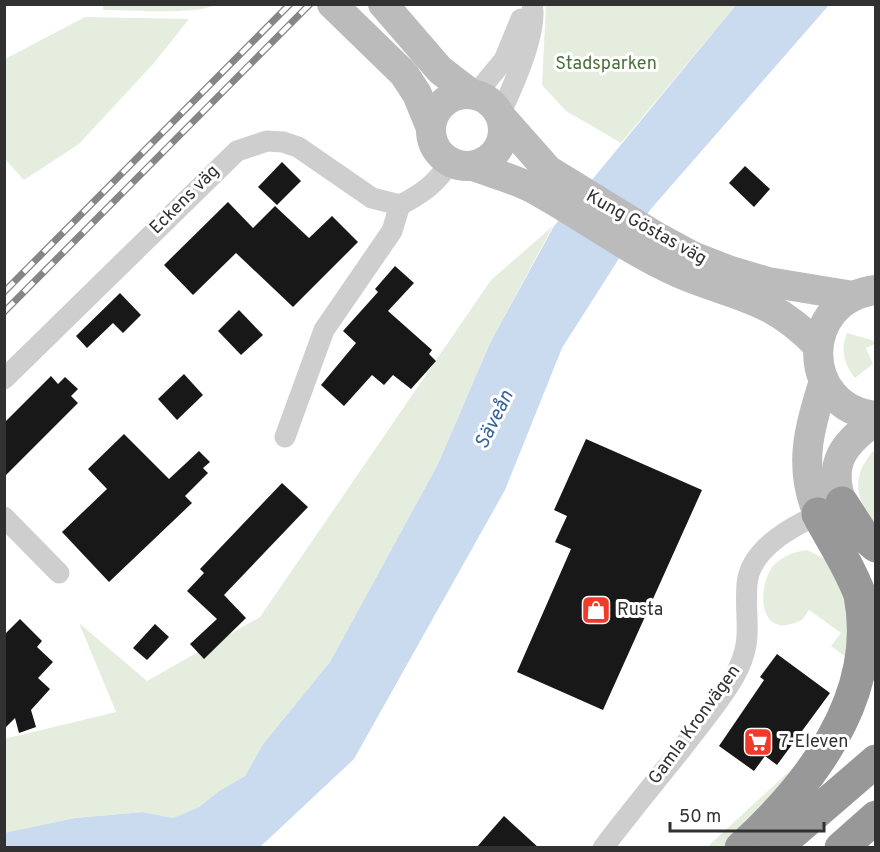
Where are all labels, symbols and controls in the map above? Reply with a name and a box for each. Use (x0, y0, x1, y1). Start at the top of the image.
park label: Stadsparken (555, 53, 657, 76)
street label: Eckens väg (145, 160, 225, 240)
street label: Kung Göstas väg (582, 185, 710, 271)
water label: Säveån (470, 386, 520, 454)
shop icon: Rusta (580, 594, 612, 626)
place label: Rusta (617, 599, 663, 622)
street label: Gamla Kronvägen (644, 661, 746, 789)
supermarket icon: 7-Eleven (742, 726, 774, 758)
place label: 7-Eleven (779, 731, 848, 754)
scale bar (670, 795, 824, 833)
text: 50 m (679, 806, 721, 829)

